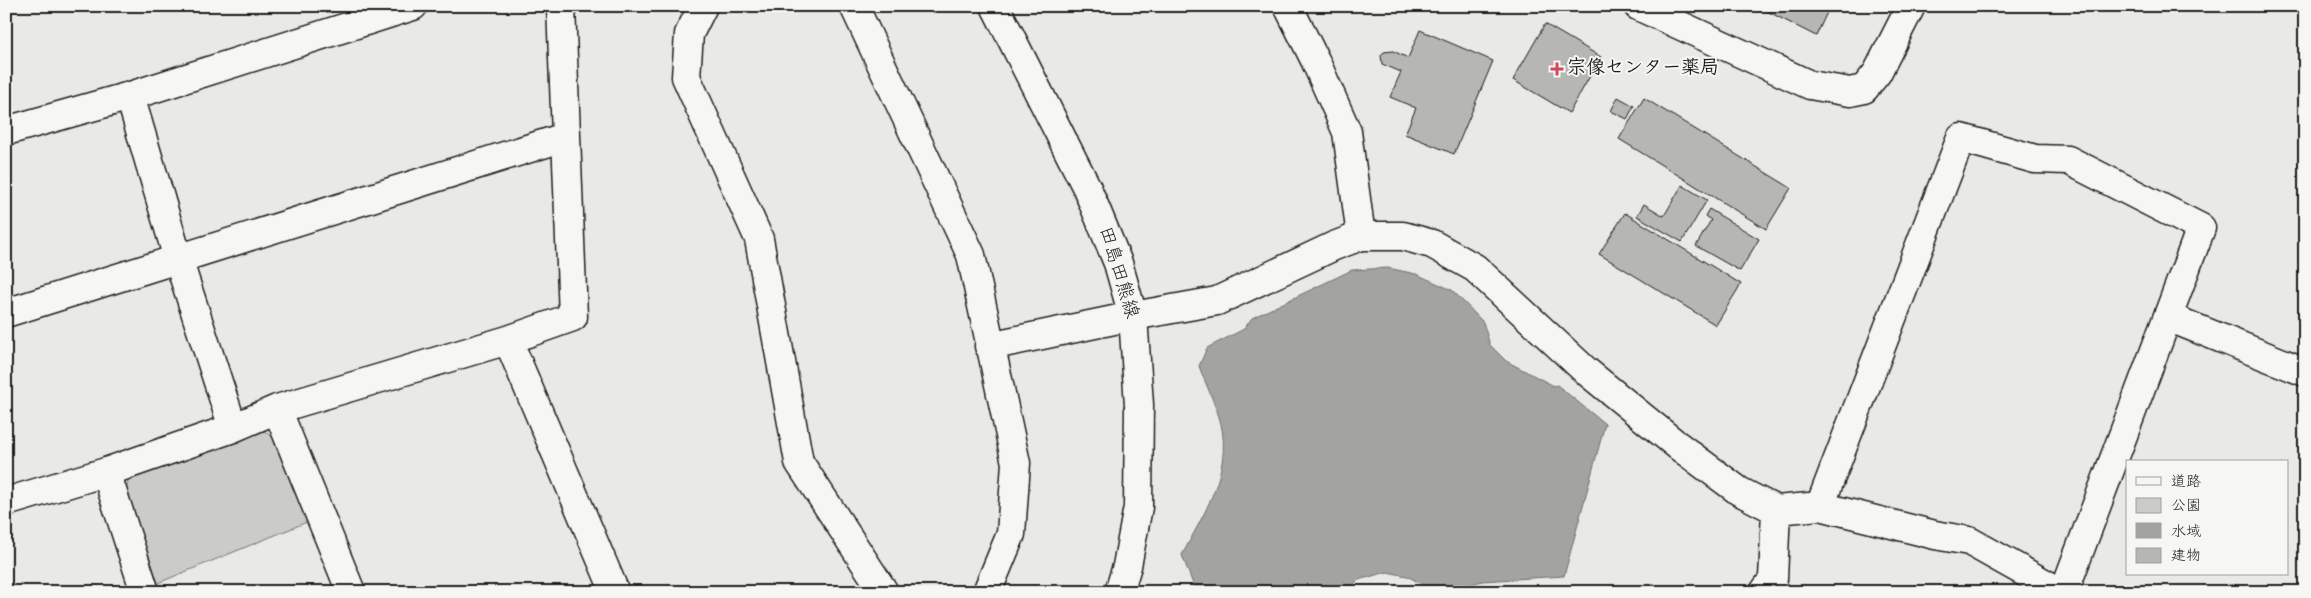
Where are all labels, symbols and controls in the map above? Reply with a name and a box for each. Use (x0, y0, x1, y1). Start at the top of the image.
place label: 宗像センター薬局 (1567, 57, 1719, 81)
marker: 宗像センター薬局 (1551, 63, 1563, 75)
street label: 田島田熊線 (1092, 224, 1143, 322)
legend (2126, 460, 2288, 576)
text: 道路 (2171, 474, 2201, 492)
text: 公園 (2171, 498, 2201, 516)
text: 水域 (2171, 523, 2201, 542)
text: 建物 (2171, 548, 2201, 566)

